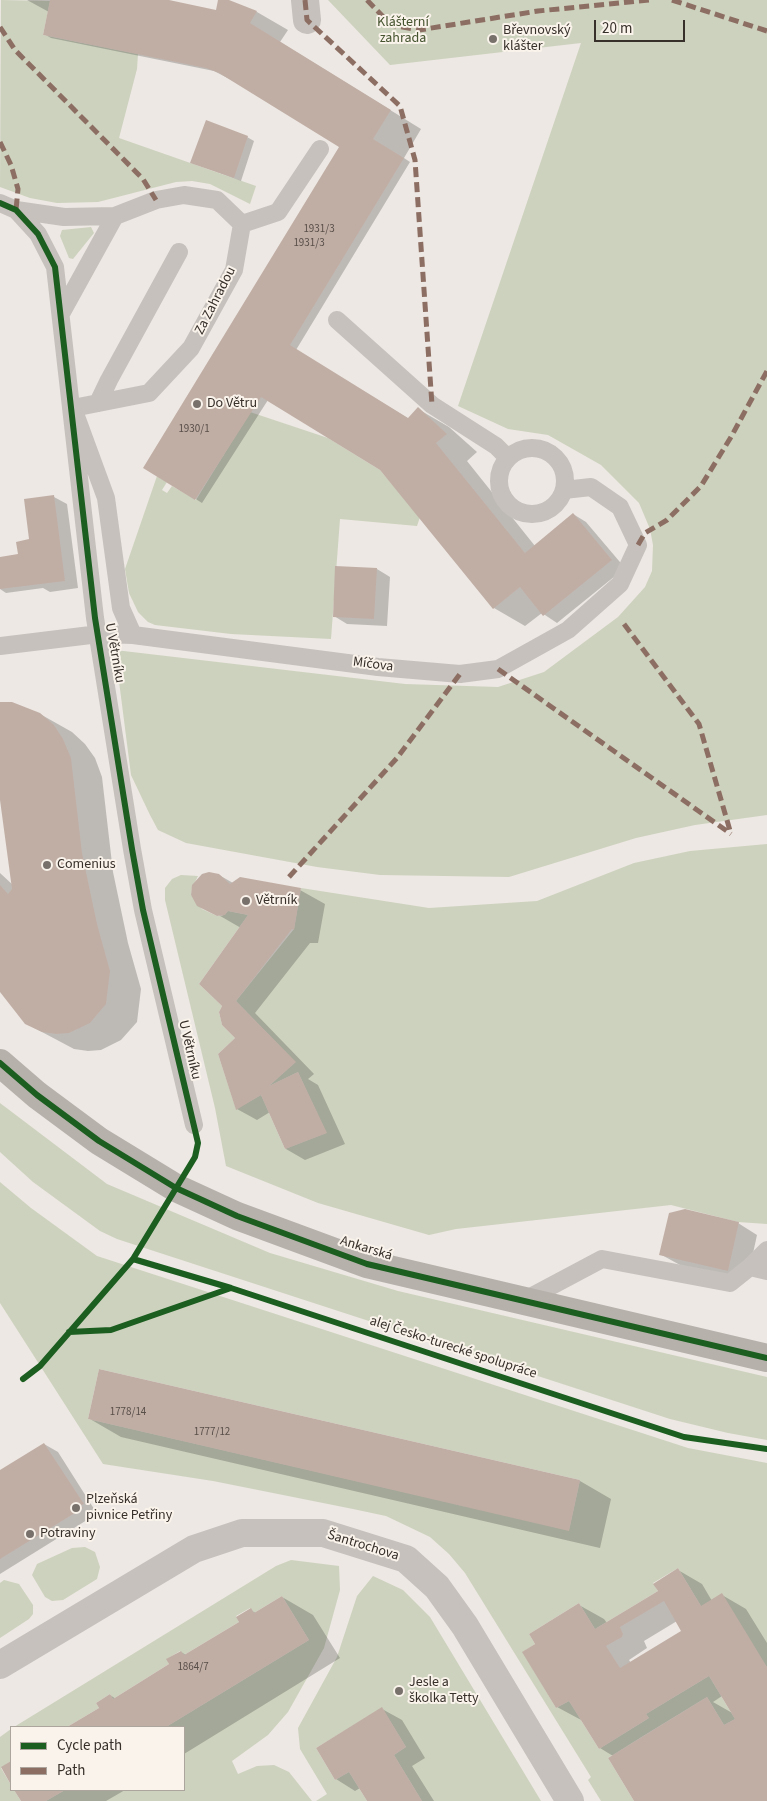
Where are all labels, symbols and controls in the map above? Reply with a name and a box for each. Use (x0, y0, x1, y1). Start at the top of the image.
scale bar (597, 10, 688, 42)
park label: Klášterní zahrada (377, 15, 429, 48)
text: 20 m (602, 18, 632, 39)
place label: Břevnovský klášter (503, 23, 571, 56)
marker: Břevnovský klášter (487, 33, 499, 45)
house number: 1931/3 (303, 223, 335, 237)
house number: 1931/3 (293, 237, 325, 251)
street label: Za Zahradou (192, 264, 240, 338)
place label: Do Větru (207, 396, 257, 412)
marker: Do Větru (191, 398, 203, 410)
house number: 1930/1 (178, 423, 210, 437)
street label: U Větrníku (100, 622, 128, 684)
street label: Míčova (352, 654, 394, 676)
place label: Comenius (57, 857, 116, 873)
marker: Comenius (41, 859, 53, 871)
place label: Větrník (256, 893, 297, 909)
marker: Větrník (240, 895, 252, 907)
street label: U Větrníku (174, 1019, 204, 1081)
street label: Ankarská (338, 1233, 394, 1265)
street label: alej Česko-turecké spolupráce (367, 1313, 539, 1383)
house number: 1778/14 (110, 1406, 146, 1420)
house number: 1777/12 (194, 1426, 230, 1440)
place label: Plzeňská pivnice Petřiny (86, 1492, 172, 1524)
marker: Plzeňská pivnice Petřiny (70, 1502, 82, 1514)
place label: Potraviny (40, 1526, 95, 1542)
street label: Šantrochova (325, 1527, 401, 1565)
marker: Potraviny (24, 1528, 36, 1540)
house number: 1864/7 (177, 1661, 209, 1675)
place label: Jesle a školka Tetty (409, 1675, 478, 1708)
marker: Jesle a školka Tetty (393, 1685, 405, 1697)
legend (10, 1726, 185, 1791)
text: Cycle path (57, 1735, 122, 1756)
text: Path (57, 1760, 85, 1781)

